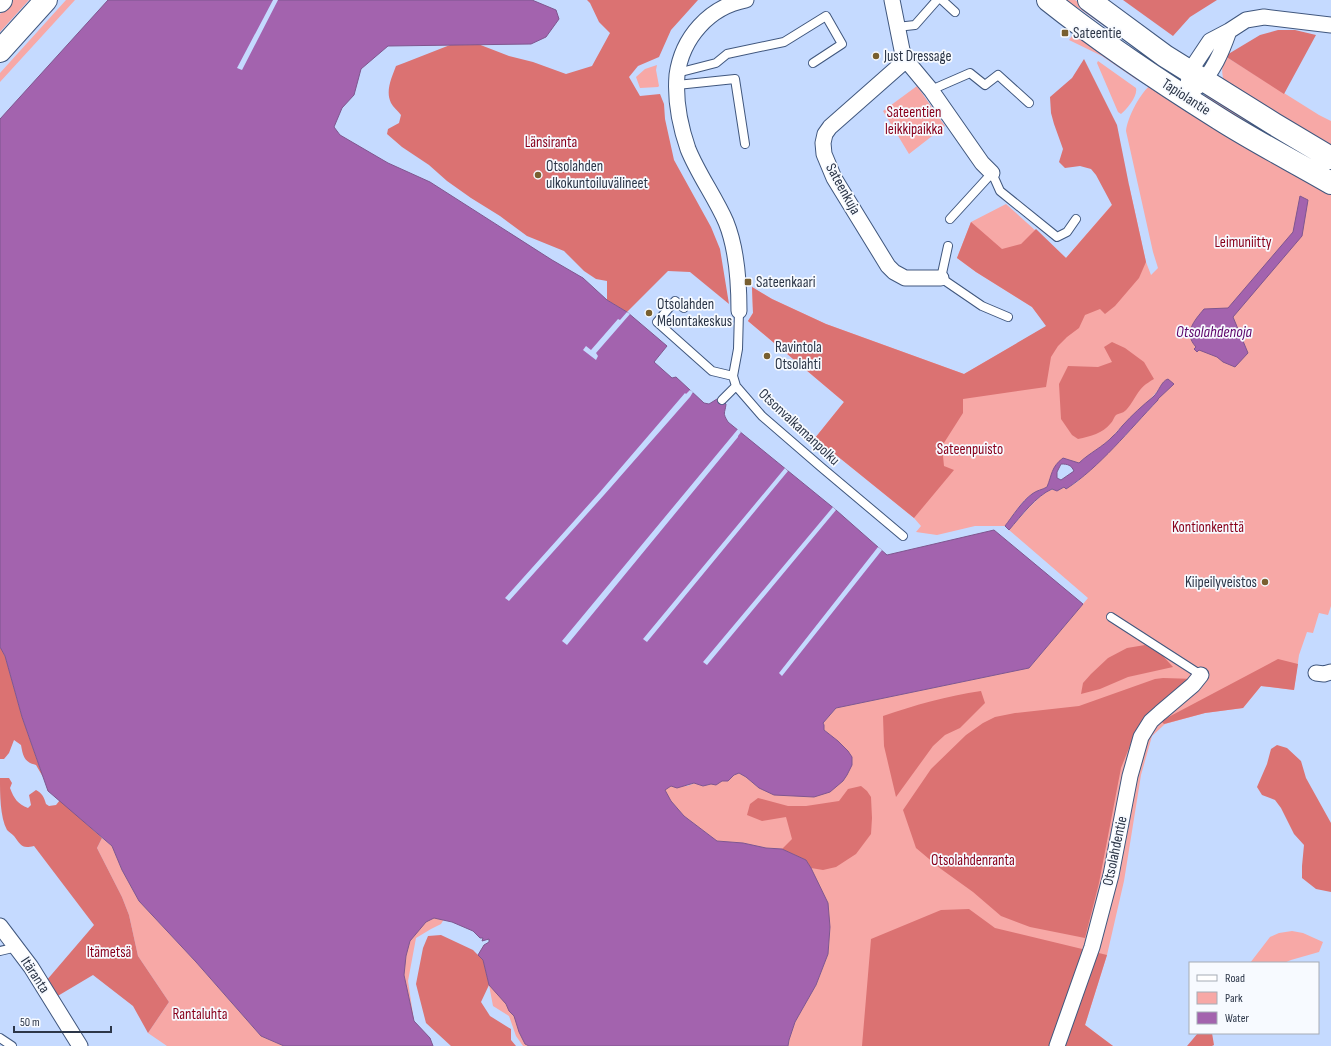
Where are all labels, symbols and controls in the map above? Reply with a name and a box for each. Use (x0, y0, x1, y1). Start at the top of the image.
place label: Sateentie (1073, 24, 1122, 43)
marker: Sateentie (1060, 28, 1070, 38)
place label: Just Dressage (883, 47, 951, 66)
marker: Just Dressage (871, 51, 881, 61)
street label: Tapiolantie (1158, 74, 1214, 120)
park label: Sateentien leikkipaikka (885, 103, 943, 139)
park label: Länsiranta (525, 133, 578, 152)
place label: Otsolahden ulkokuntoiluvälineet (546, 157, 649, 193)
street label: Sateenkuja (821, 160, 865, 218)
marker: Otsolahden ulkokuntoiluvälineet (533, 170, 543, 180)
park label: Leimuniitty (1214, 233, 1272, 252)
place label: Sateenkaari (756, 273, 816, 292)
marker: Sateenkaari (743, 277, 753, 287)
place label: Otsolahden Melontakeskus (657, 295, 732, 331)
marker: Otsolahden Melontakeskus (644, 308, 654, 318)
water label: Otsolahdenoja (1176, 323, 1252, 342)
place label: Ravintola Otsolahti (775, 338, 822, 374)
marker: Ravintola Otsolahti (762, 351, 772, 361)
street label: Otsonvalkamanpolku (754, 384, 844, 470)
park label: Sateenpuisto (937, 440, 1003, 459)
park label: Kontionkenttä (1172, 518, 1244, 537)
place label: Kiipeilyveistos (1185, 573, 1257, 592)
marker: Kiipeilyveistos (1260, 577, 1270, 587)
street label: Otsolahdentie (1098, 814, 1132, 888)
park label: Otsolahdenranta (931, 851, 1015, 870)
park label: Itämetsä (87, 943, 131, 962)
street label: Itäranta (16, 953, 54, 997)
legend (1189, 962, 1319, 1034)
text: Road (1225, 971, 1245, 986)
text: Park (1225, 991, 1243, 1006)
park label: Rantaluhta (172, 1005, 228, 1024)
scale bar (14, 1008, 111, 1034)
text: Water (1225, 1011, 1249, 1026)
text: 50 m (20, 1015, 40, 1030)

